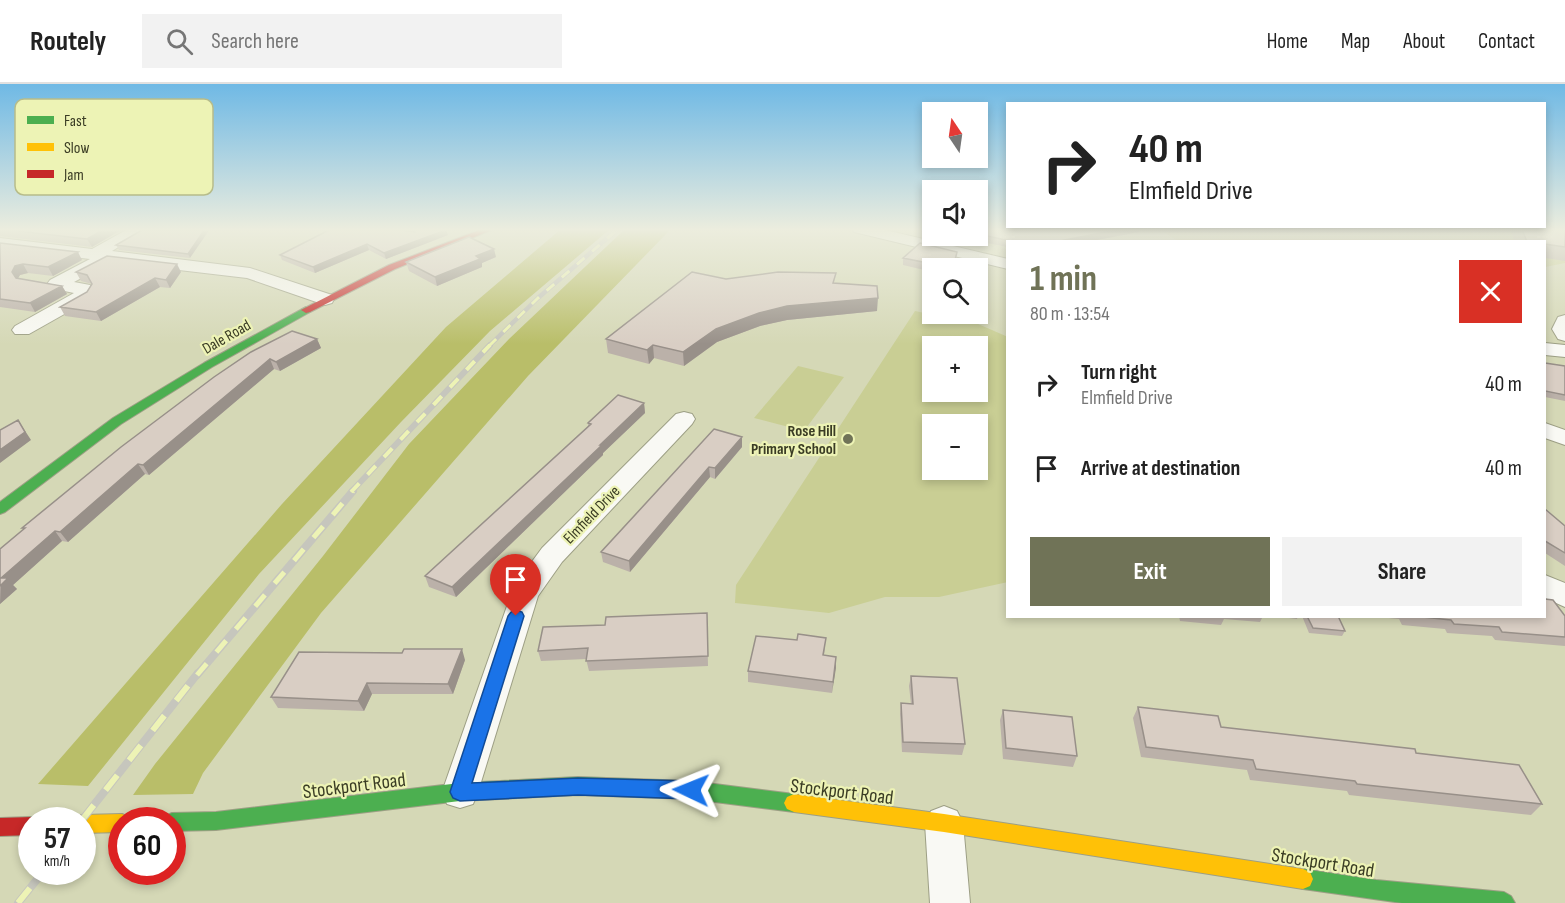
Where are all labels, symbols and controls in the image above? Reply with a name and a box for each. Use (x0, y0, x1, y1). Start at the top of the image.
search box (142, 14, 562, 68)
text: Routely (30, 25, 106, 58)
icon: search (163, 25, 196, 58)
text: Search here (211, 28, 299, 55)
text: Home (1267, 29, 1308, 54)
text: Map (1341, 29, 1370, 54)
text: About (1403, 29, 1445, 54)
text: Contact (1478, 29, 1535, 54)
legend (15, 99, 213, 195)
north arrow (922, 102, 988, 168)
map controls (922, 102, 988, 480)
text: Fast (64, 112, 87, 131)
text: 40 m (1129, 124, 1203, 175)
icon: right (1030, 126, 1108, 204)
text: Slow (64, 139, 89, 158)
text: Jam (63, 166, 84, 185)
text: Elmfield Drive (1129, 175, 1253, 207)
button: sound (922, 180, 988, 246)
button: search (922, 258, 988, 324)
text: 1 min (1030, 258, 1097, 301)
button: close (1459, 260, 1522, 323)
text: 80 m · 13:54 (1030, 302, 1110, 326)
street label: Dale Road (199, 316, 254, 359)
button: + (922, 336, 988, 402)
text: Turn right (1081, 359, 1157, 386)
icon: right (1030, 368, 1063, 401)
text: 40 m (1485, 371, 1522, 398)
text: Elmfield Drive (1081, 386, 1173, 410)
button: − (922, 414, 988, 480)
place label: Rose Hill Primary School (751, 422, 836, 459)
marker: Rose Hill Primary School (841, 432, 855, 446)
icon: arrive (1030, 452, 1063, 485)
text: Arrive at destination (1081, 455, 1240, 482)
text: 40 m (1485, 455, 1522, 482)
street label: Elmfield Drive (560, 482, 624, 548)
button: Exit (1030, 537, 1270, 606)
button: Share (1282, 537, 1522, 606)
pin (490, 554, 541, 616)
icon: arrive (499, 563, 532, 596)
position arrow (659, 758, 723, 822)
street label: Stockport Road (301, 768, 407, 804)
street label: Stockport Road (789, 774, 895, 810)
speed limit sign: 60 (108, 807, 186, 885)
text: 57 (44, 821, 70, 857)
street label: Stockport Road (1270, 843, 1376, 883)
text: km/h (44, 852, 70, 871)

